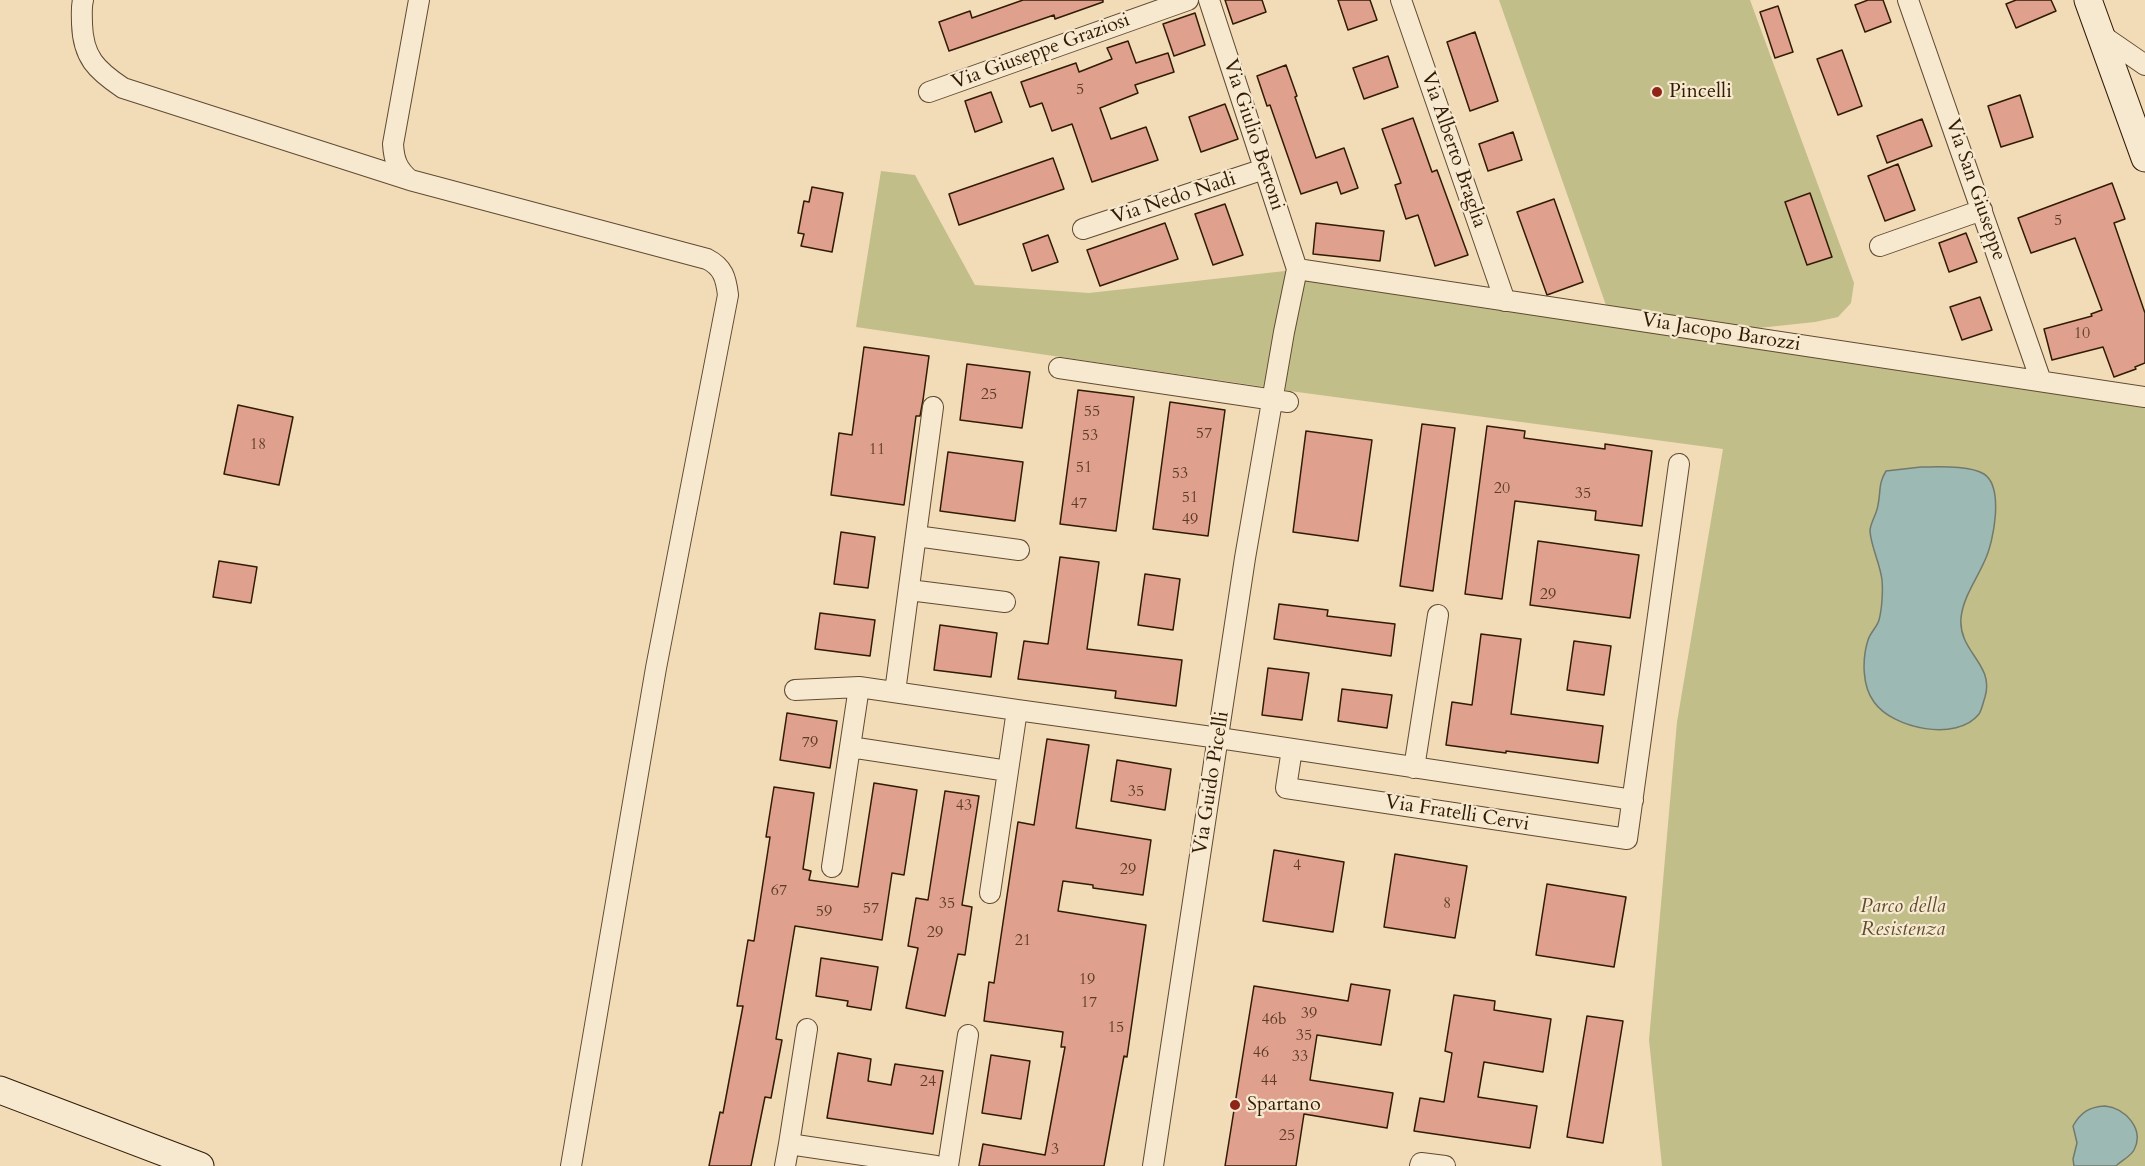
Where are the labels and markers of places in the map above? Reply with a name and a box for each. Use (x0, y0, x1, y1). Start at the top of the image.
place label: Pincelli (1669, 80, 1732, 104)
marker: Pincelli (1650, 85, 1664, 99)
place label: Spartano (1247, 1093, 1321, 1117)
marker: Spartano (1228, 1098, 1242, 1112)

